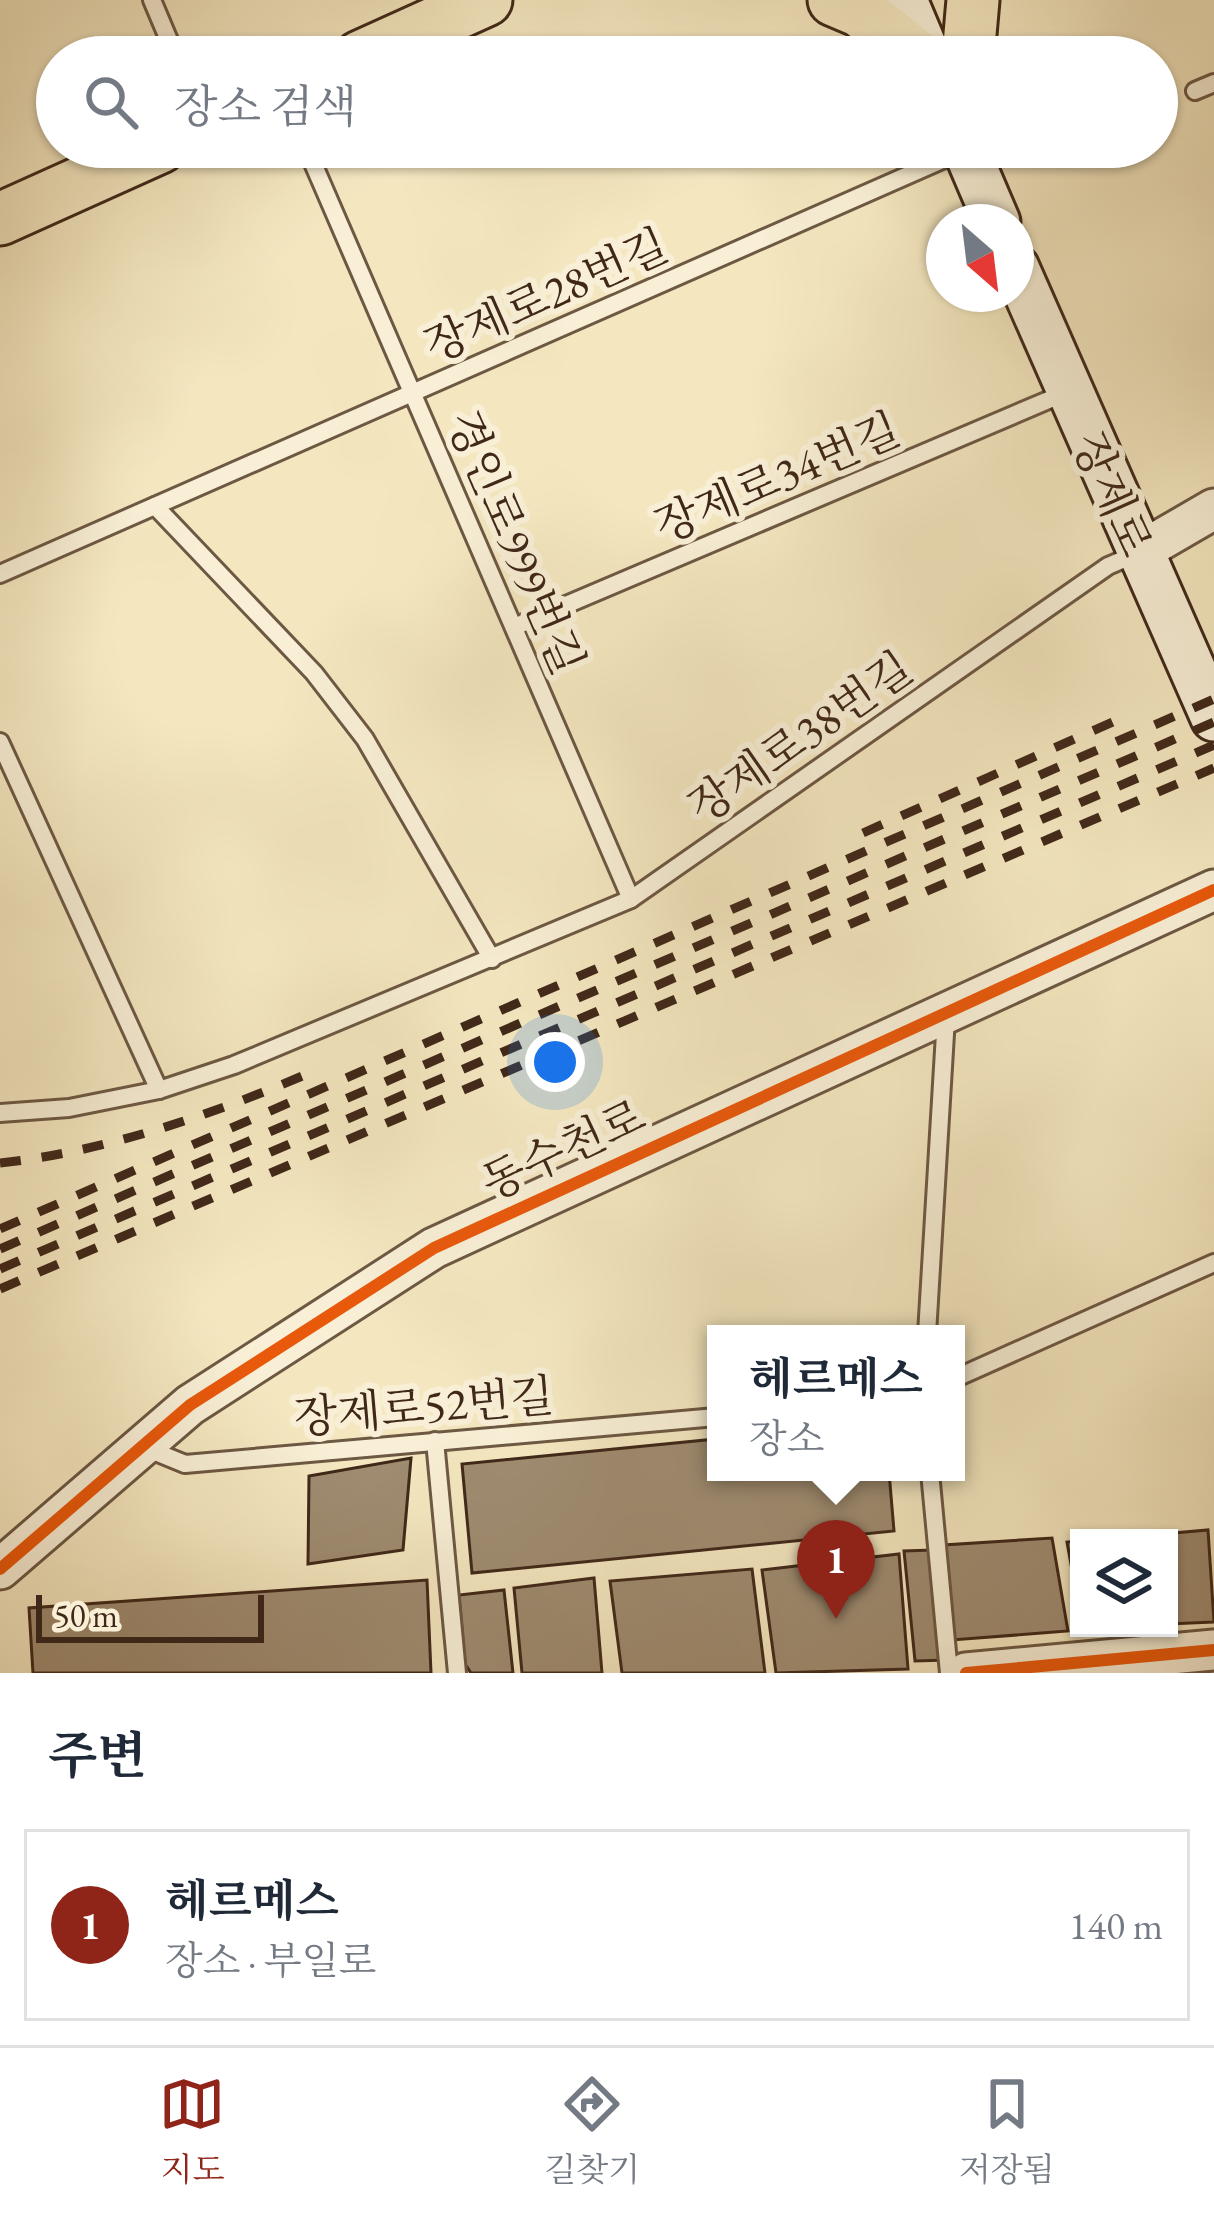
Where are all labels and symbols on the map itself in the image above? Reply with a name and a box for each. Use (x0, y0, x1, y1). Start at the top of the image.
north arrow (926, 204, 1034, 312)
street label: 장제로28번길 (415, 216, 677, 374)
street label: 장제로34번길 (646, 399, 908, 555)
street label: 경인로999번길 (434, 401, 598, 683)
street label: 장제로 (1060, 423, 1166, 565)
street label: 장제로38번길 (677, 639, 923, 835)
your location (525, 1032, 585, 1092)
street label: 동수천로 (472, 1086, 654, 1212)
street label: 장제로52번길 (292, 1366, 556, 1446)
pin: 1 (797, 1520, 875, 1619)
scale bar (36, 1589, 264, 1642)

